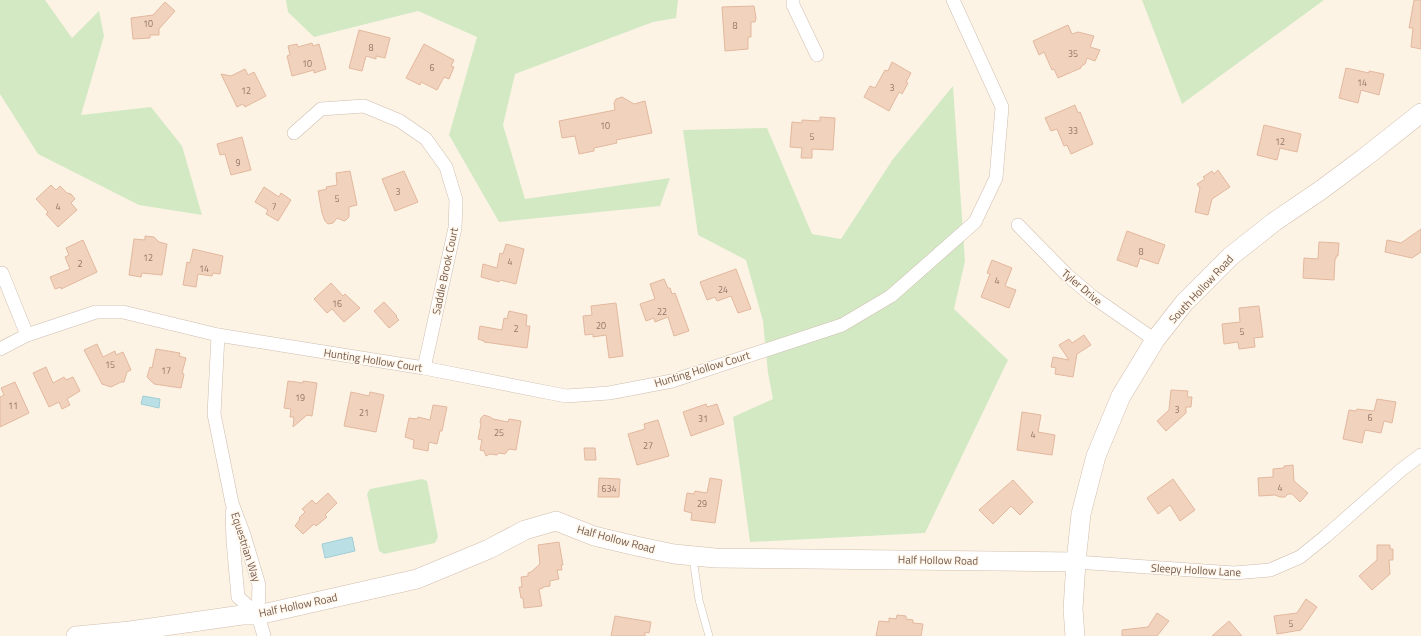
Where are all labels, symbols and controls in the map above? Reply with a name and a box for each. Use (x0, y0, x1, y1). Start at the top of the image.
house number: 10 (143, 17, 153, 30)
house number: 8 (732, 19, 738, 32)
house number: 8 (368, 41, 374, 54)
house number: 35 (1068, 47, 1078, 60)
house number: 10 (302, 57, 312, 70)
house number: 6 (429, 61, 435, 74)
house number: 14 (1357, 76, 1367, 89)
house number: 3 (889, 81, 895, 94)
house number: 12 (241, 84, 251, 97)
house number: 10 (600, 119, 610, 132)
house number: 33 (1068, 124, 1078, 137)
house number: 5 (809, 130, 815, 143)
house number: 12 (1275, 135, 1285, 148)
house number: 9 (235, 156, 241, 169)
house number: 3 (395, 185, 401, 198)
house number: 5 (334, 192, 340, 205)
house number: 4 (55, 200, 61, 213)
house number: 7 (271, 200, 277, 213)
street label: Saddle Brook Court (428, 226, 462, 316)
house number: 8 (1138, 245, 1144, 258)
house number: 12 (143, 251, 153, 264)
street label: South Hollow Road (1165, 251, 1237, 327)
house number: 4 (507, 255, 513, 268)
house number: 2 (77, 257, 83, 270)
house number: 14 (199, 262, 209, 275)
street label: Tyler Drive (1058, 265, 1106, 309)
house number: 4 (994, 274, 1000, 287)
house number: 24 (718, 283, 728, 296)
house number: 16 (332, 297, 342, 310)
house number: 22 (657, 305, 667, 318)
house number: 20 (596, 319, 606, 332)
house number: 2 (513, 322, 519, 335)
house number: 5 (1239, 325, 1245, 338)
street label: Hunting Hollow Court (323, 344, 423, 376)
street label: Hunting Hollow Court (652, 347, 752, 391)
house number: 15 (105, 358, 115, 371)
house number: 17 (161, 364, 171, 377)
house number: 19 (295, 391, 305, 404)
house number: 11 (8, 399, 18, 412)
house number: 3 (1174, 403, 1180, 416)
house number: 21 (359, 406, 369, 419)
house number: 6 (1367, 411, 1373, 424)
house number: 31 (698, 412, 708, 425)
house number: 25 (494, 426, 504, 439)
house number: 4 (1030, 428, 1036, 441)
house number: 27 (643, 439, 653, 452)
house number: 4 (1277, 481, 1283, 494)
house number: 634 (601, 482, 617, 495)
house number: 29 (697, 497, 707, 510)
street label: Equestrian Way (227, 510, 265, 585)
street label: Half Hollow Road (575, 521, 657, 557)
street label: Half Hollow Road (898, 551, 978, 569)
street label: Sleepy Hollow Lane (1151, 560, 1242, 580)
street label: Half Hollow Road (257, 589, 339, 621)
house number: 5 (1288, 617, 1294, 630)

